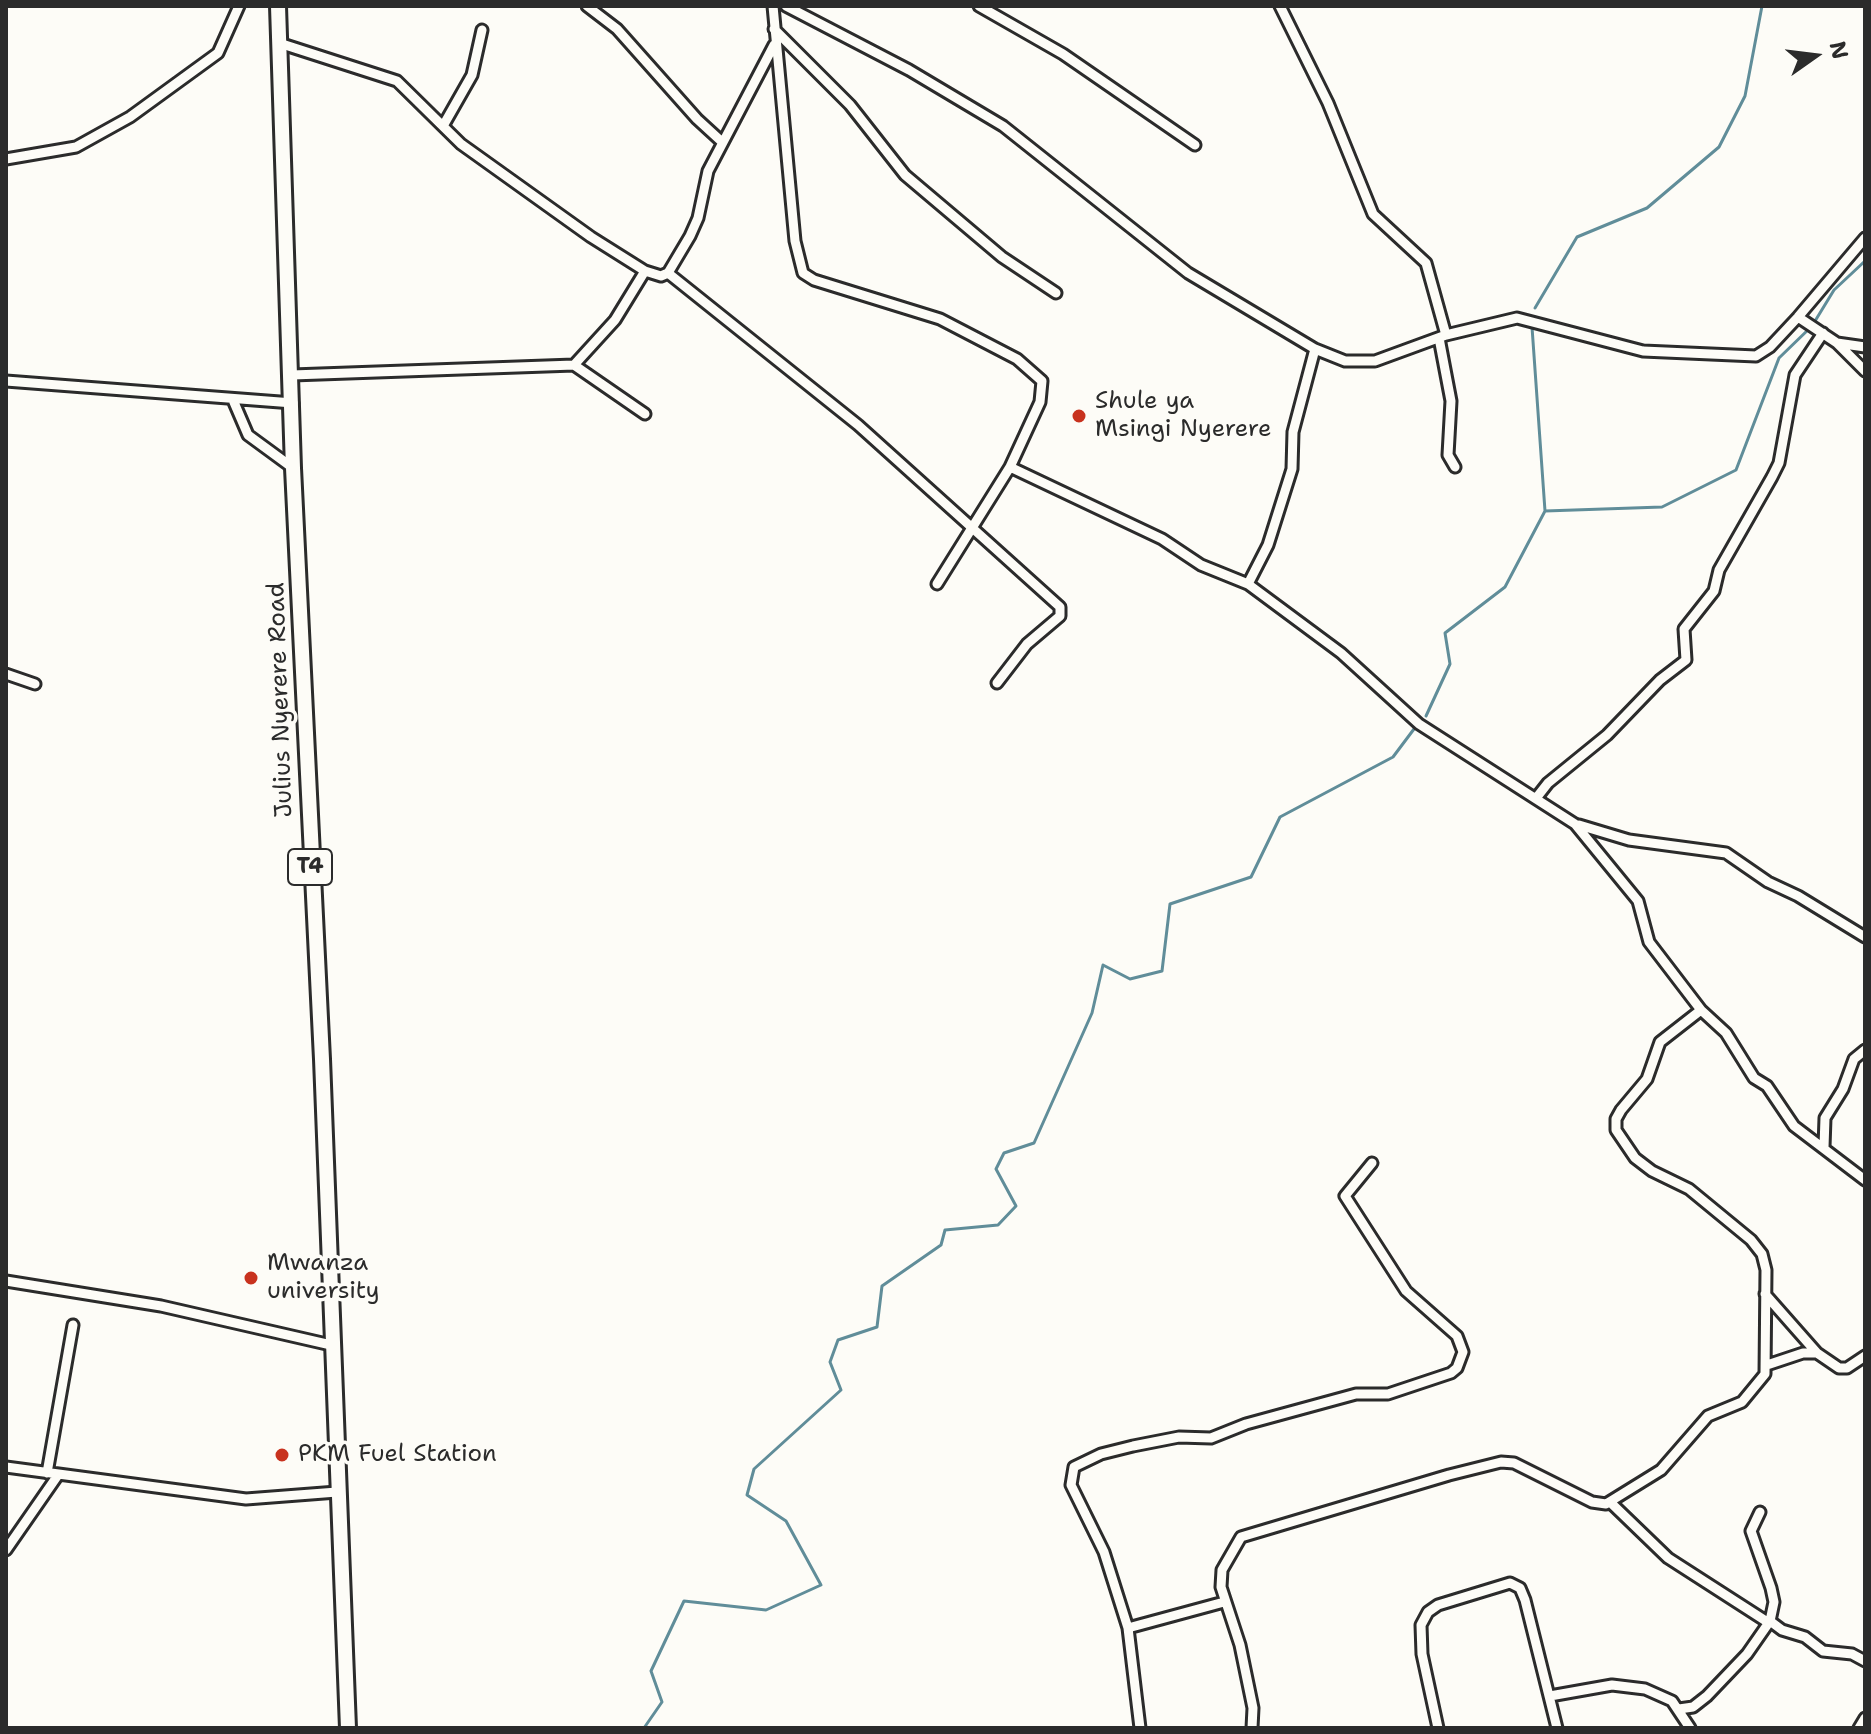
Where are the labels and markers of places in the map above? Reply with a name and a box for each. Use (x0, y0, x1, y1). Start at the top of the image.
place label: Shule ya Msingi Nyerere (1095, 388, 1271, 444)
marker: Shule ya Msingi Nyerere (1070, 407, 1088, 425)
place label: Mwanza university (267, 1250, 380, 1306)
marker: Mwanza university (242, 1269, 260, 1287)
place label: PKM Fuel Station (298, 1441, 497, 1469)
marker: PKM Fuel Station (273, 1446, 291, 1464)

